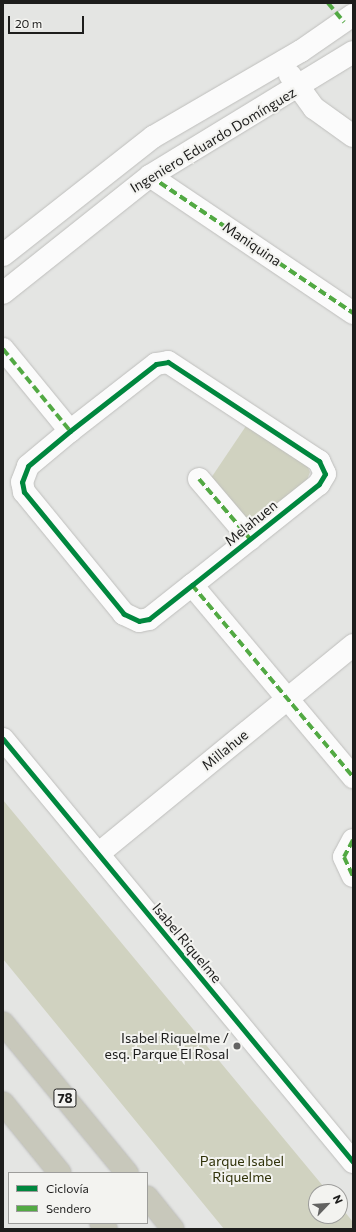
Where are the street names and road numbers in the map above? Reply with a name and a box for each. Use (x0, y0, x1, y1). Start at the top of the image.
street label: Ingeniero Eduardo Domínguez (127, 84, 299, 196)
street label: Maniquina (219, 218, 285, 270)
street label: Melahuen (221, 497, 281, 549)
street label: Millahue (198, 726, 252, 774)
street label: Isabel Riquelme (149, 900, 225, 986)
road number: 78 (53, 1087, 77, 1109)

